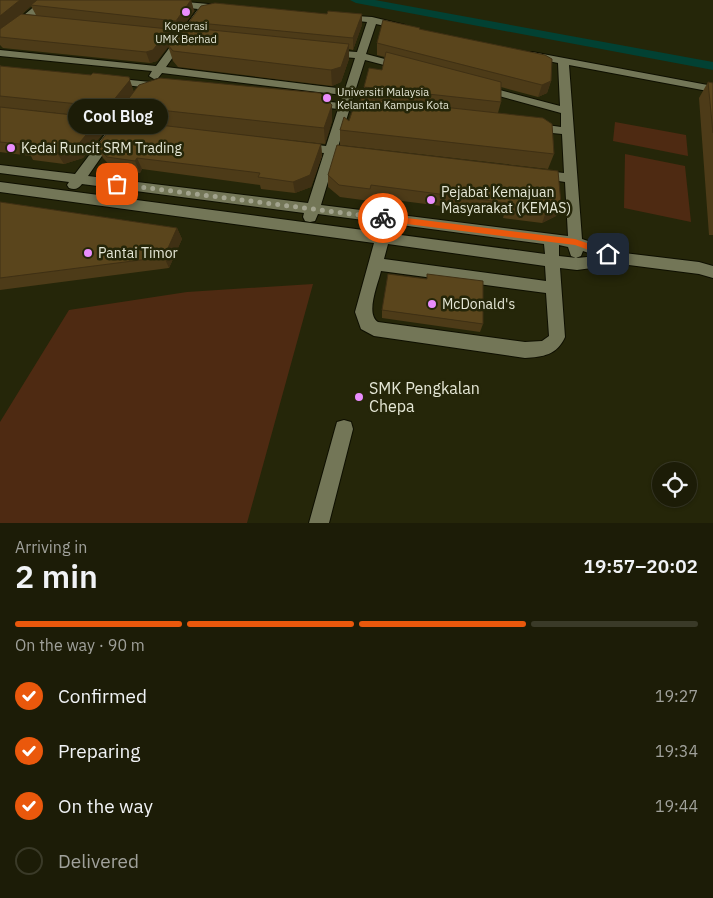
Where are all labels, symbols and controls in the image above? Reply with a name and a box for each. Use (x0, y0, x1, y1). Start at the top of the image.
marker: Koperasi UMK Berhad (180, 6, 192, 18)
place label: Koperasi UMK Berhad (155, 19, 217, 46)
place label: Universiti Malaysia Kelantan Kampus Kota (337, 85, 449, 112)
marker: Universiti Malaysia Kelantan Kampus Kota (321, 92, 333, 104)
callout: Cool Blog (67, 99, 167, 134)
text: Cool Blog (83, 106, 153, 126)
place label: Kedai Runcit SRM Trading (21, 139, 183, 157)
marker: Kedai Runcit SRM Trading (5, 142, 17, 154)
pin (96, 163, 138, 205)
icon: bag (103, 170, 131, 198)
place label: Pejabat Kemajuan Masyarakat (KEMAS) (441, 183, 571, 217)
courier (358, 193, 408, 243)
marker: Pejabat Kemajuan Masyarakat (KEMAS) (425, 194, 437, 206)
icon: bike (369, 204, 397, 232)
pin (587, 233, 629, 275)
icon: home (594, 240, 622, 268)
place label: Pantai Timor (98, 244, 178, 262)
marker: Pantai Timor (82, 247, 94, 259)
place label: McDonald's (442, 295, 515, 313)
marker: McDonald's (426, 298, 438, 310)
place label: SMK Pengkalan Chepa (369, 378, 480, 416)
marker: SMK Pengkalan Chepa (353, 391, 365, 403)
map controls (652, 462, 697, 507)
button: locate (652, 462, 697, 507)
text: Arriving in (15, 537, 87, 557)
text: 19:57–20:02 (584, 554, 698, 578)
text: 2 min (15, 555, 98, 597)
text: On the way · 90 m (15, 635, 145, 655)
icon: check (15, 682, 43, 710)
text: Confirmed (58, 684, 147, 708)
text: 19:27 (655, 686, 698, 706)
icon: check (15, 737, 43, 765)
text: Preparing (58, 739, 140, 763)
text: 19:34 (655, 741, 698, 761)
icon: check (15, 792, 43, 820)
text: On the way (58, 794, 153, 818)
text: 19:44 (655, 796, 698, 816)
text: Delivered (58, 849, 139, 873)

